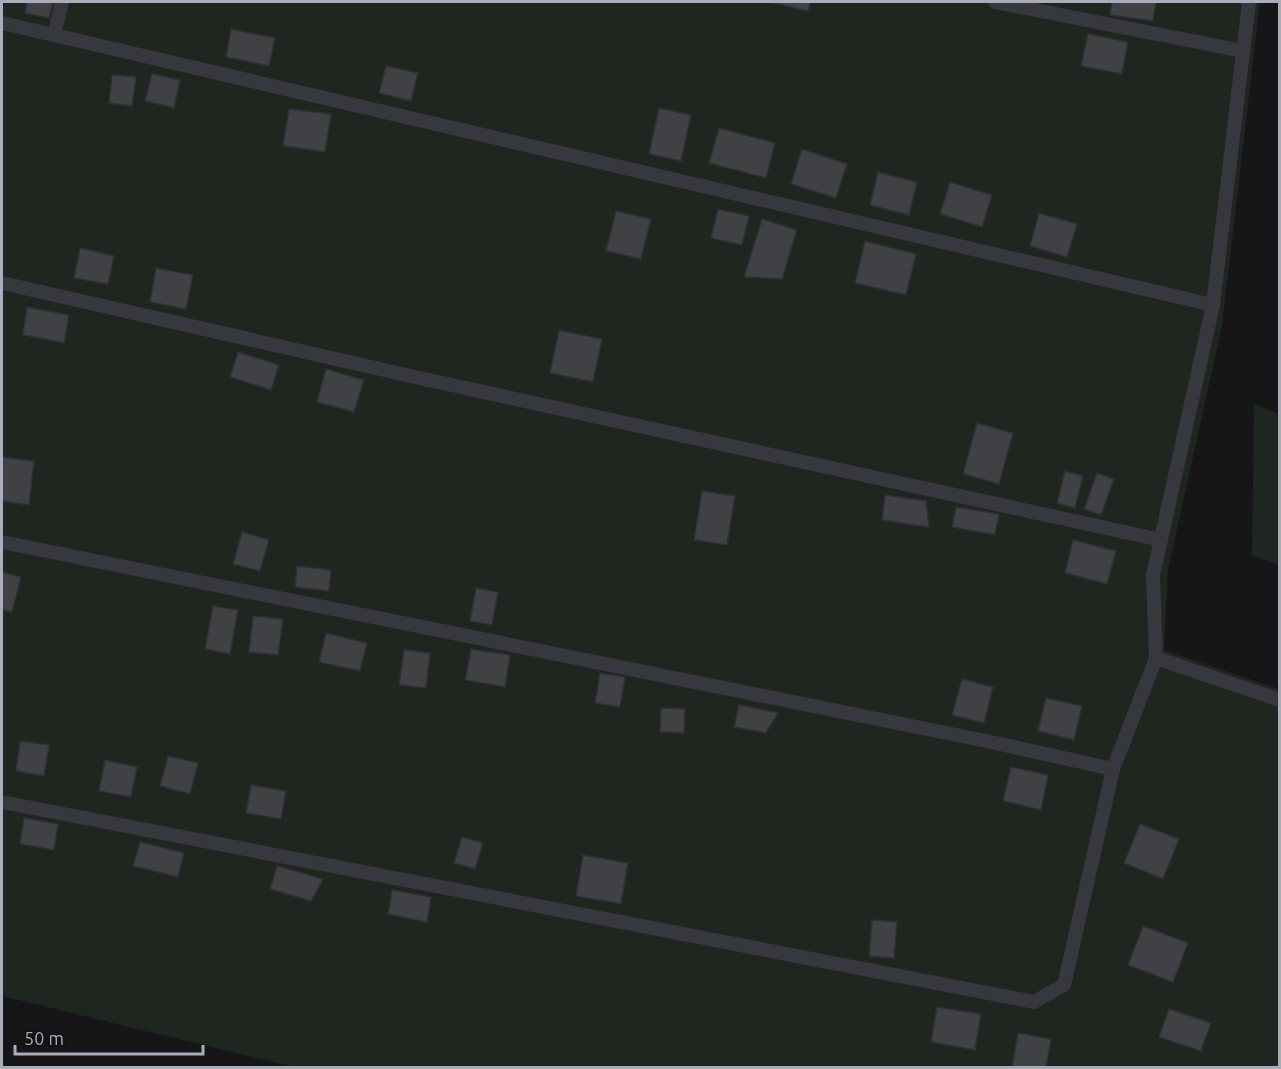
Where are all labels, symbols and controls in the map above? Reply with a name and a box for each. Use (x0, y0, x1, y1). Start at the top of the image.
scale bar (15, 1018, 202, 1056)
text: 50 m (24, 1028, 64, 1048)

